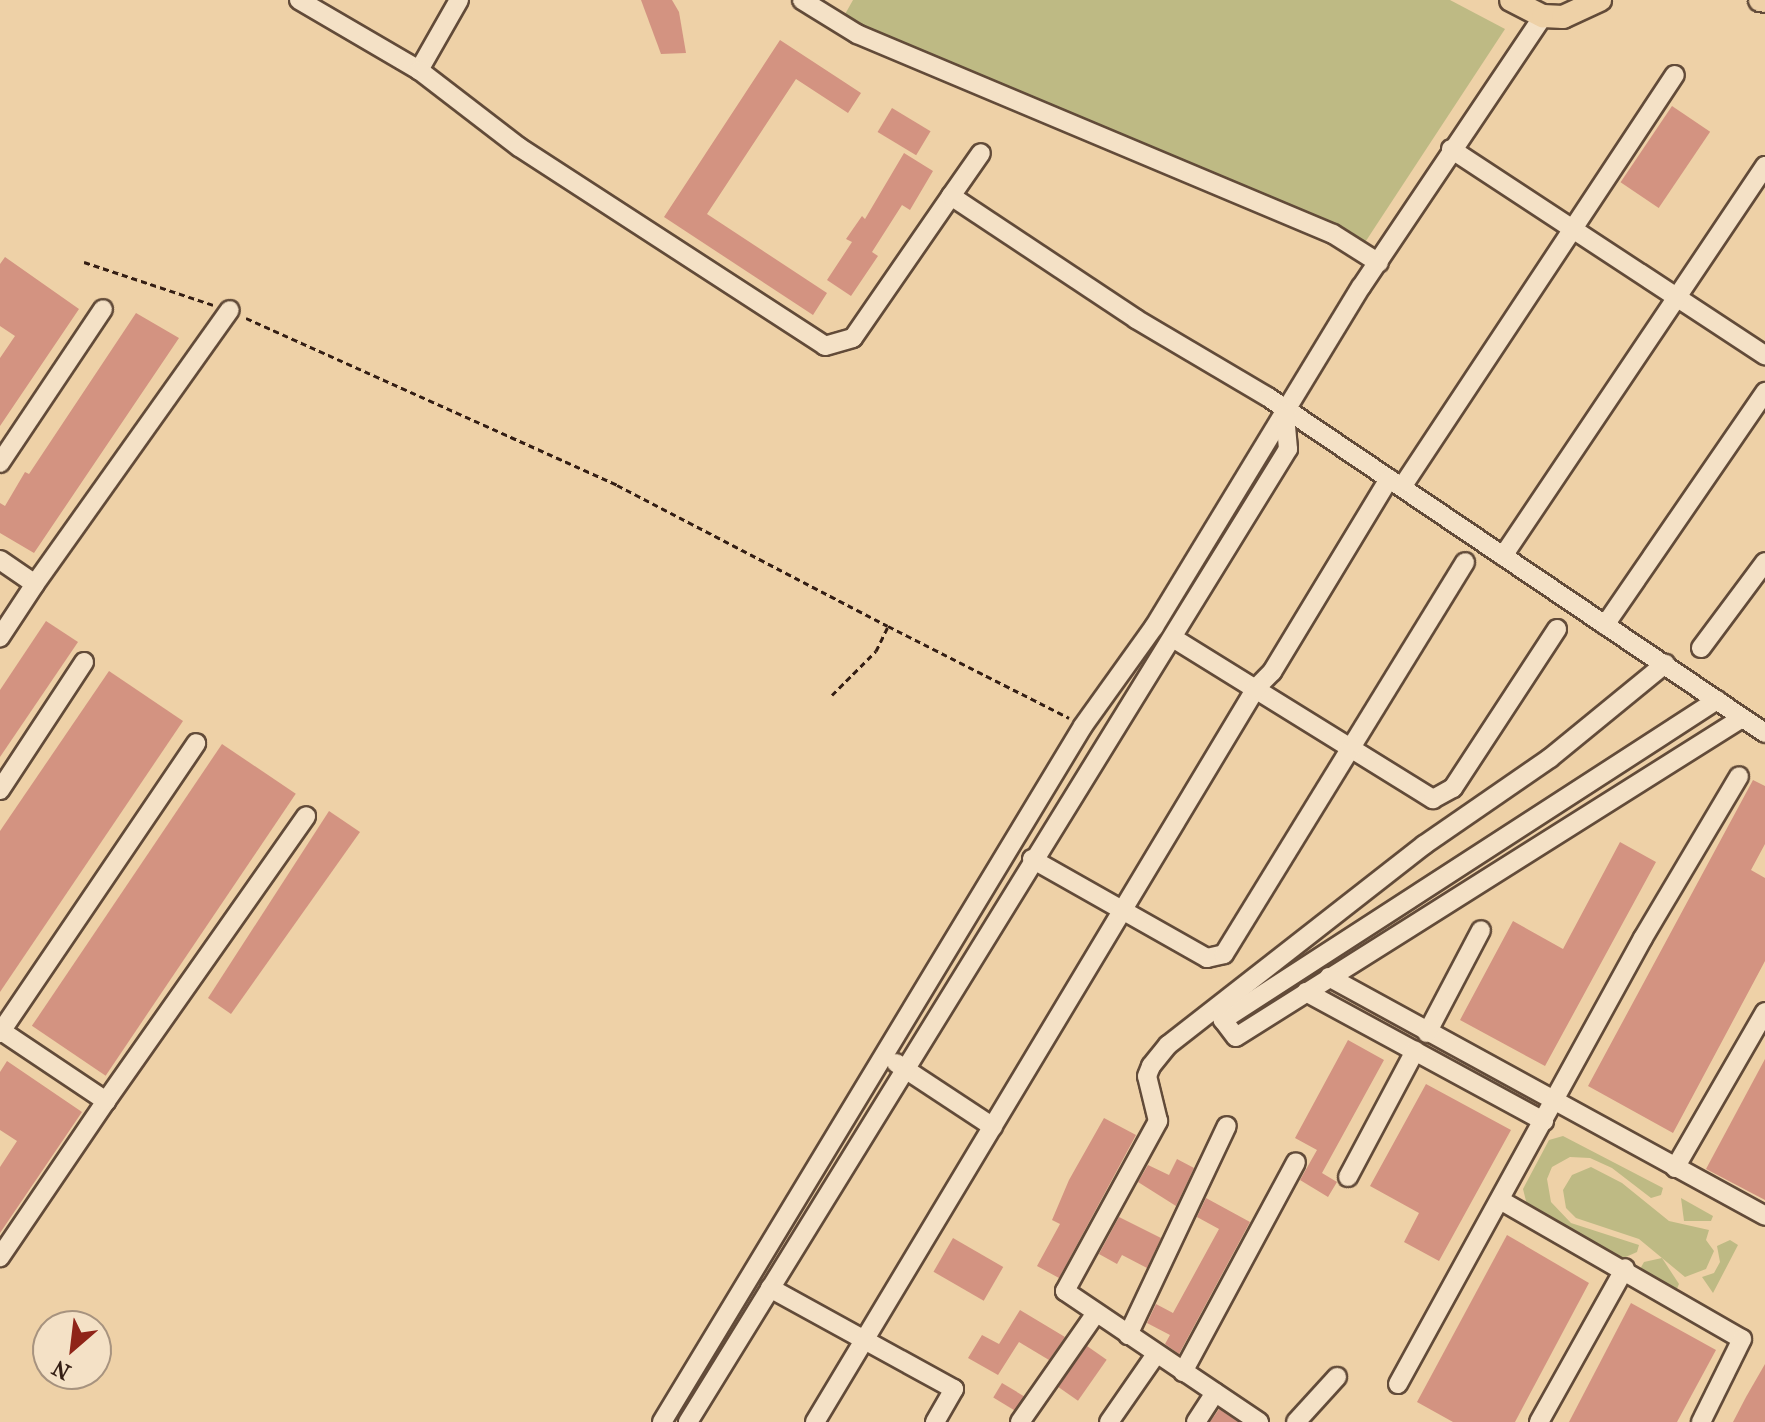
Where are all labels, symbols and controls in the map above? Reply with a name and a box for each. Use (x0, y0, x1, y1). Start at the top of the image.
north arrow (32, 1310, 112, 1390)
text: N (48, 1354, 75, 1385)

